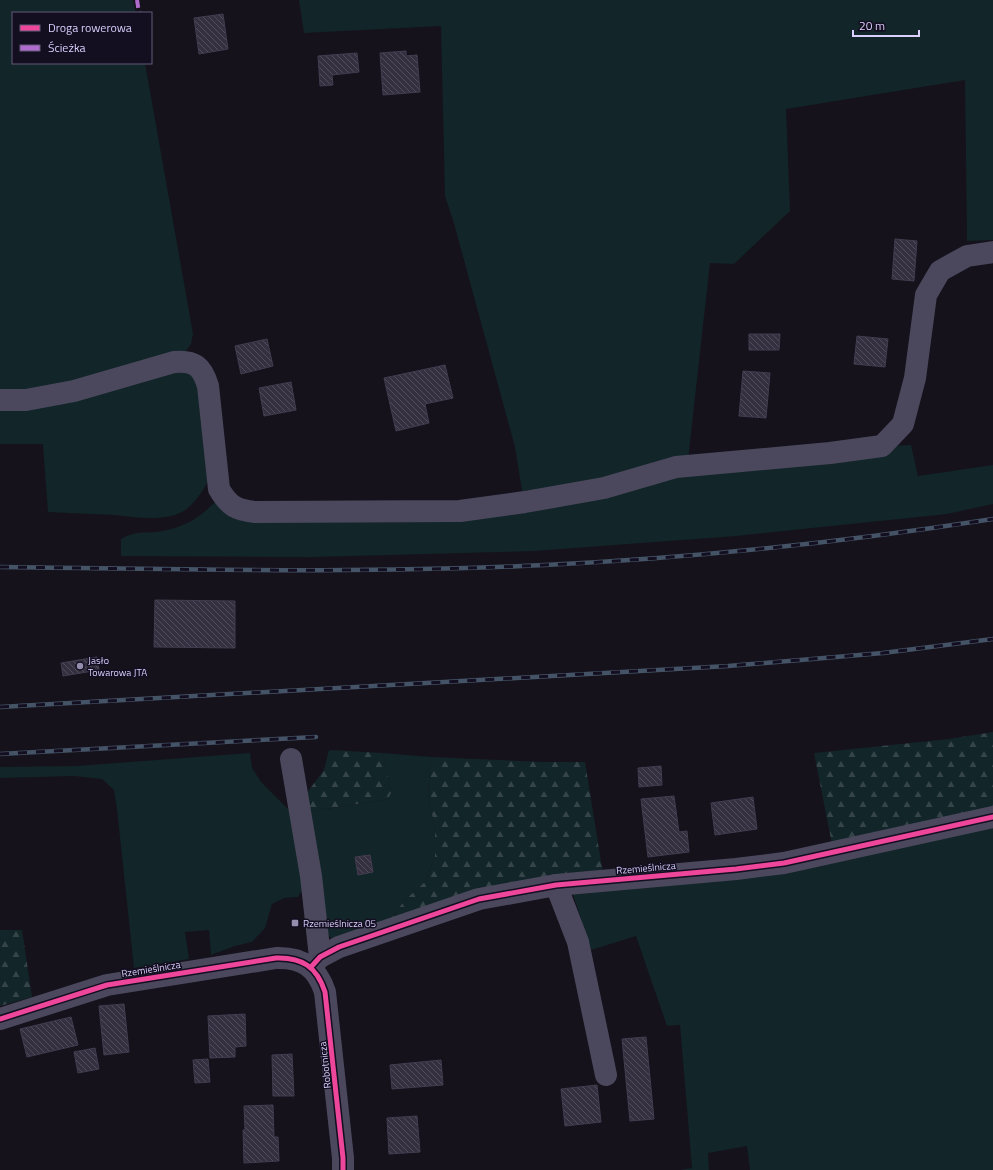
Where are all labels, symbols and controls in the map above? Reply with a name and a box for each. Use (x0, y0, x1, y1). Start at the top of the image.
legend (12, 12, 152, 64)
scale bar (853, 12, 919, 38)
text: 20 m (859, 16, 885, 35)
text: Droga rowerowa (48, 18, 132, 37)
text: Ścieżka (48, 38, 86, 57)
place label: Jasło Towarowa JTA (88, 653, 147, 680)
marker: Jasło Towarowa JTA (75, 661, 85, 671)
street label: Rzemieślnicza (616, 858, 676, 878)
place label: Rzemieślnicza 05 (303, 916, 377, 931)
marker: Rzemieślnicza 05 (290, 918, 300, 928)
street label: Rzemieślnicza (120, 957, 182, 981)
street label: Robotnicza (315, 1041, 335, 1089)

